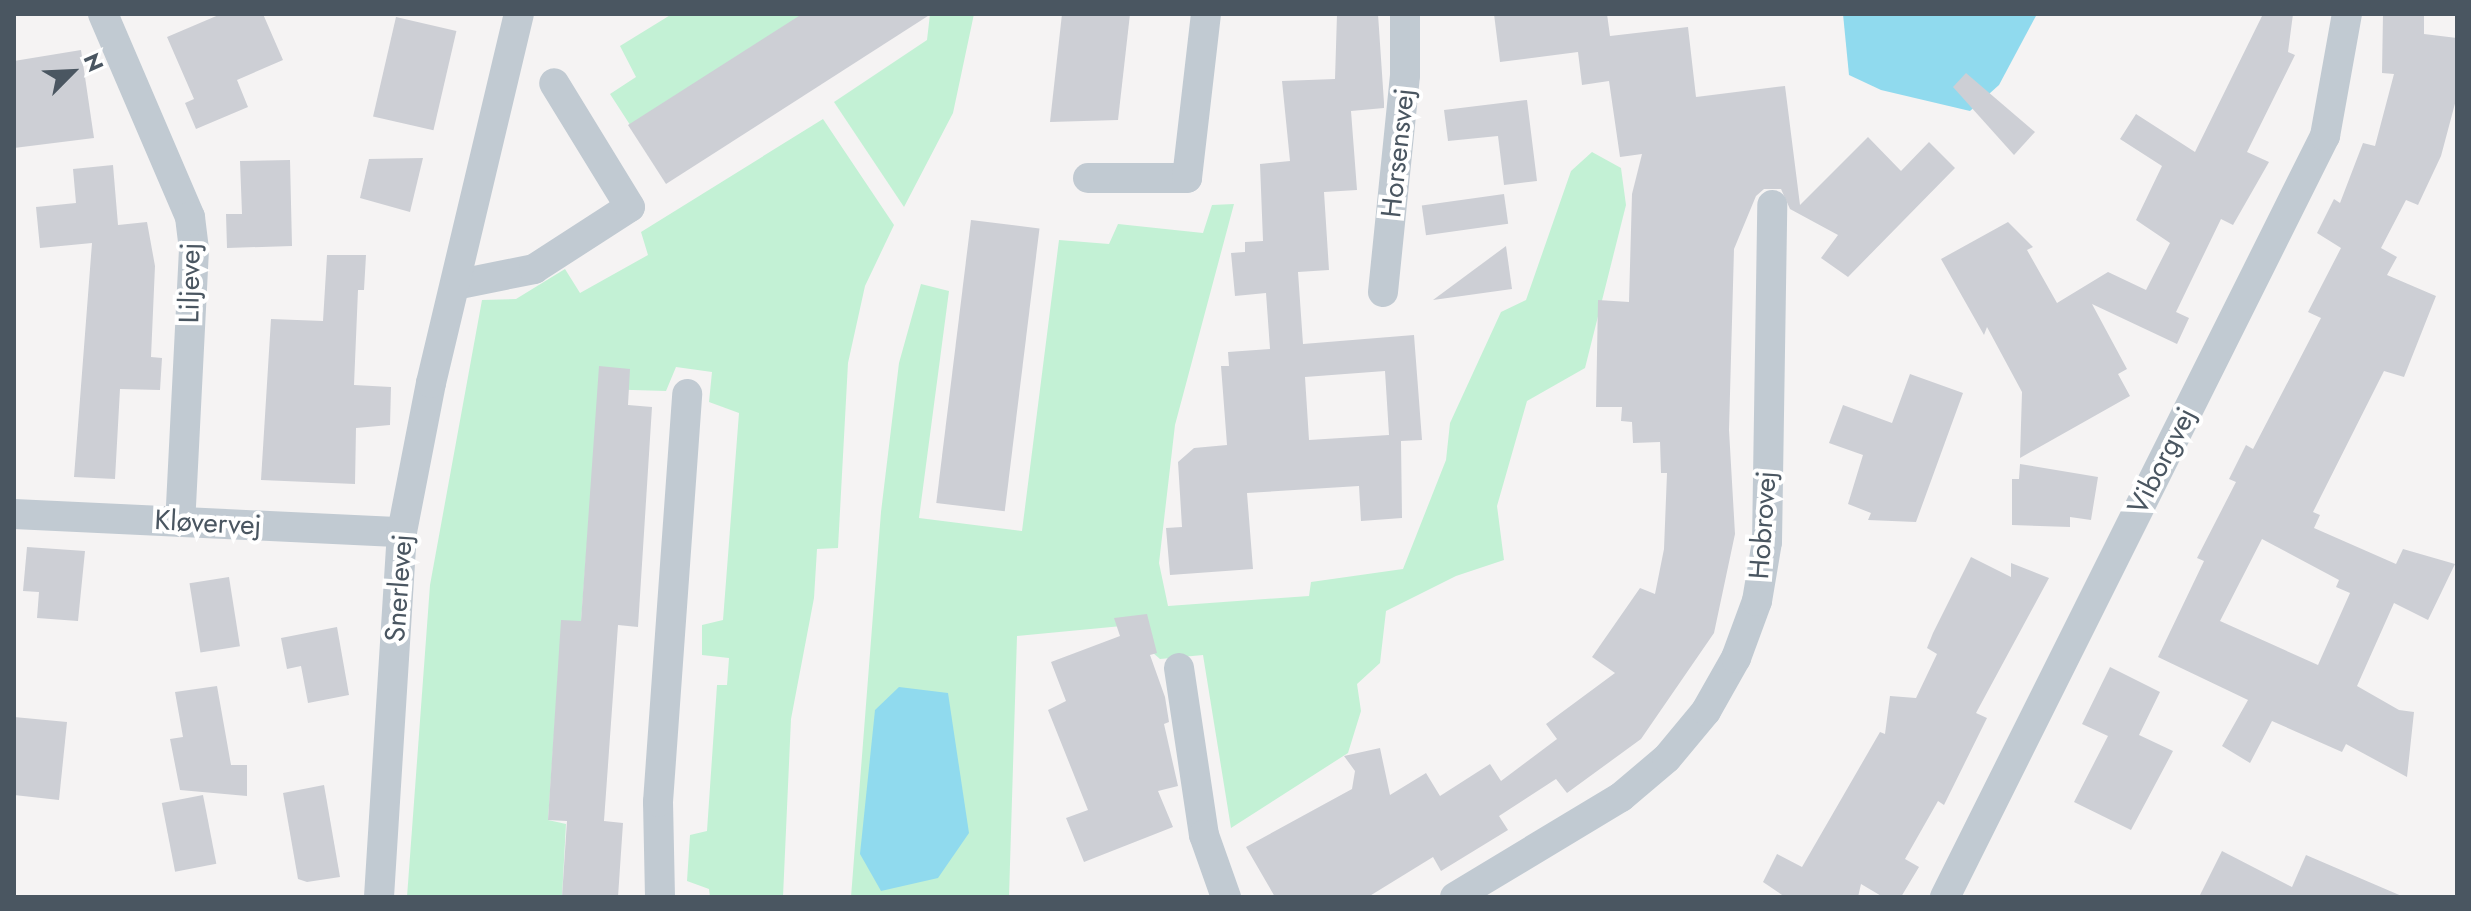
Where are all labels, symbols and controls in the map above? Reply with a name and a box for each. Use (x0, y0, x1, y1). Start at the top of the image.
north arrow (32, 32, 112, 112)
text: N (76, 48, 112, 77)
street label: Horsensvej (1375, 87, 1421, 219)
street label: Liljevej (172, 242, 208, 324)
street label: Viborgvej (2121, 402, 2203, 520)
street label: Hobrovej (1742, 470, 1784, 580)
street label: Kløvervej (154, 503, 262, 543)
street label: Snerlevej (378, 533, 420, 643)

